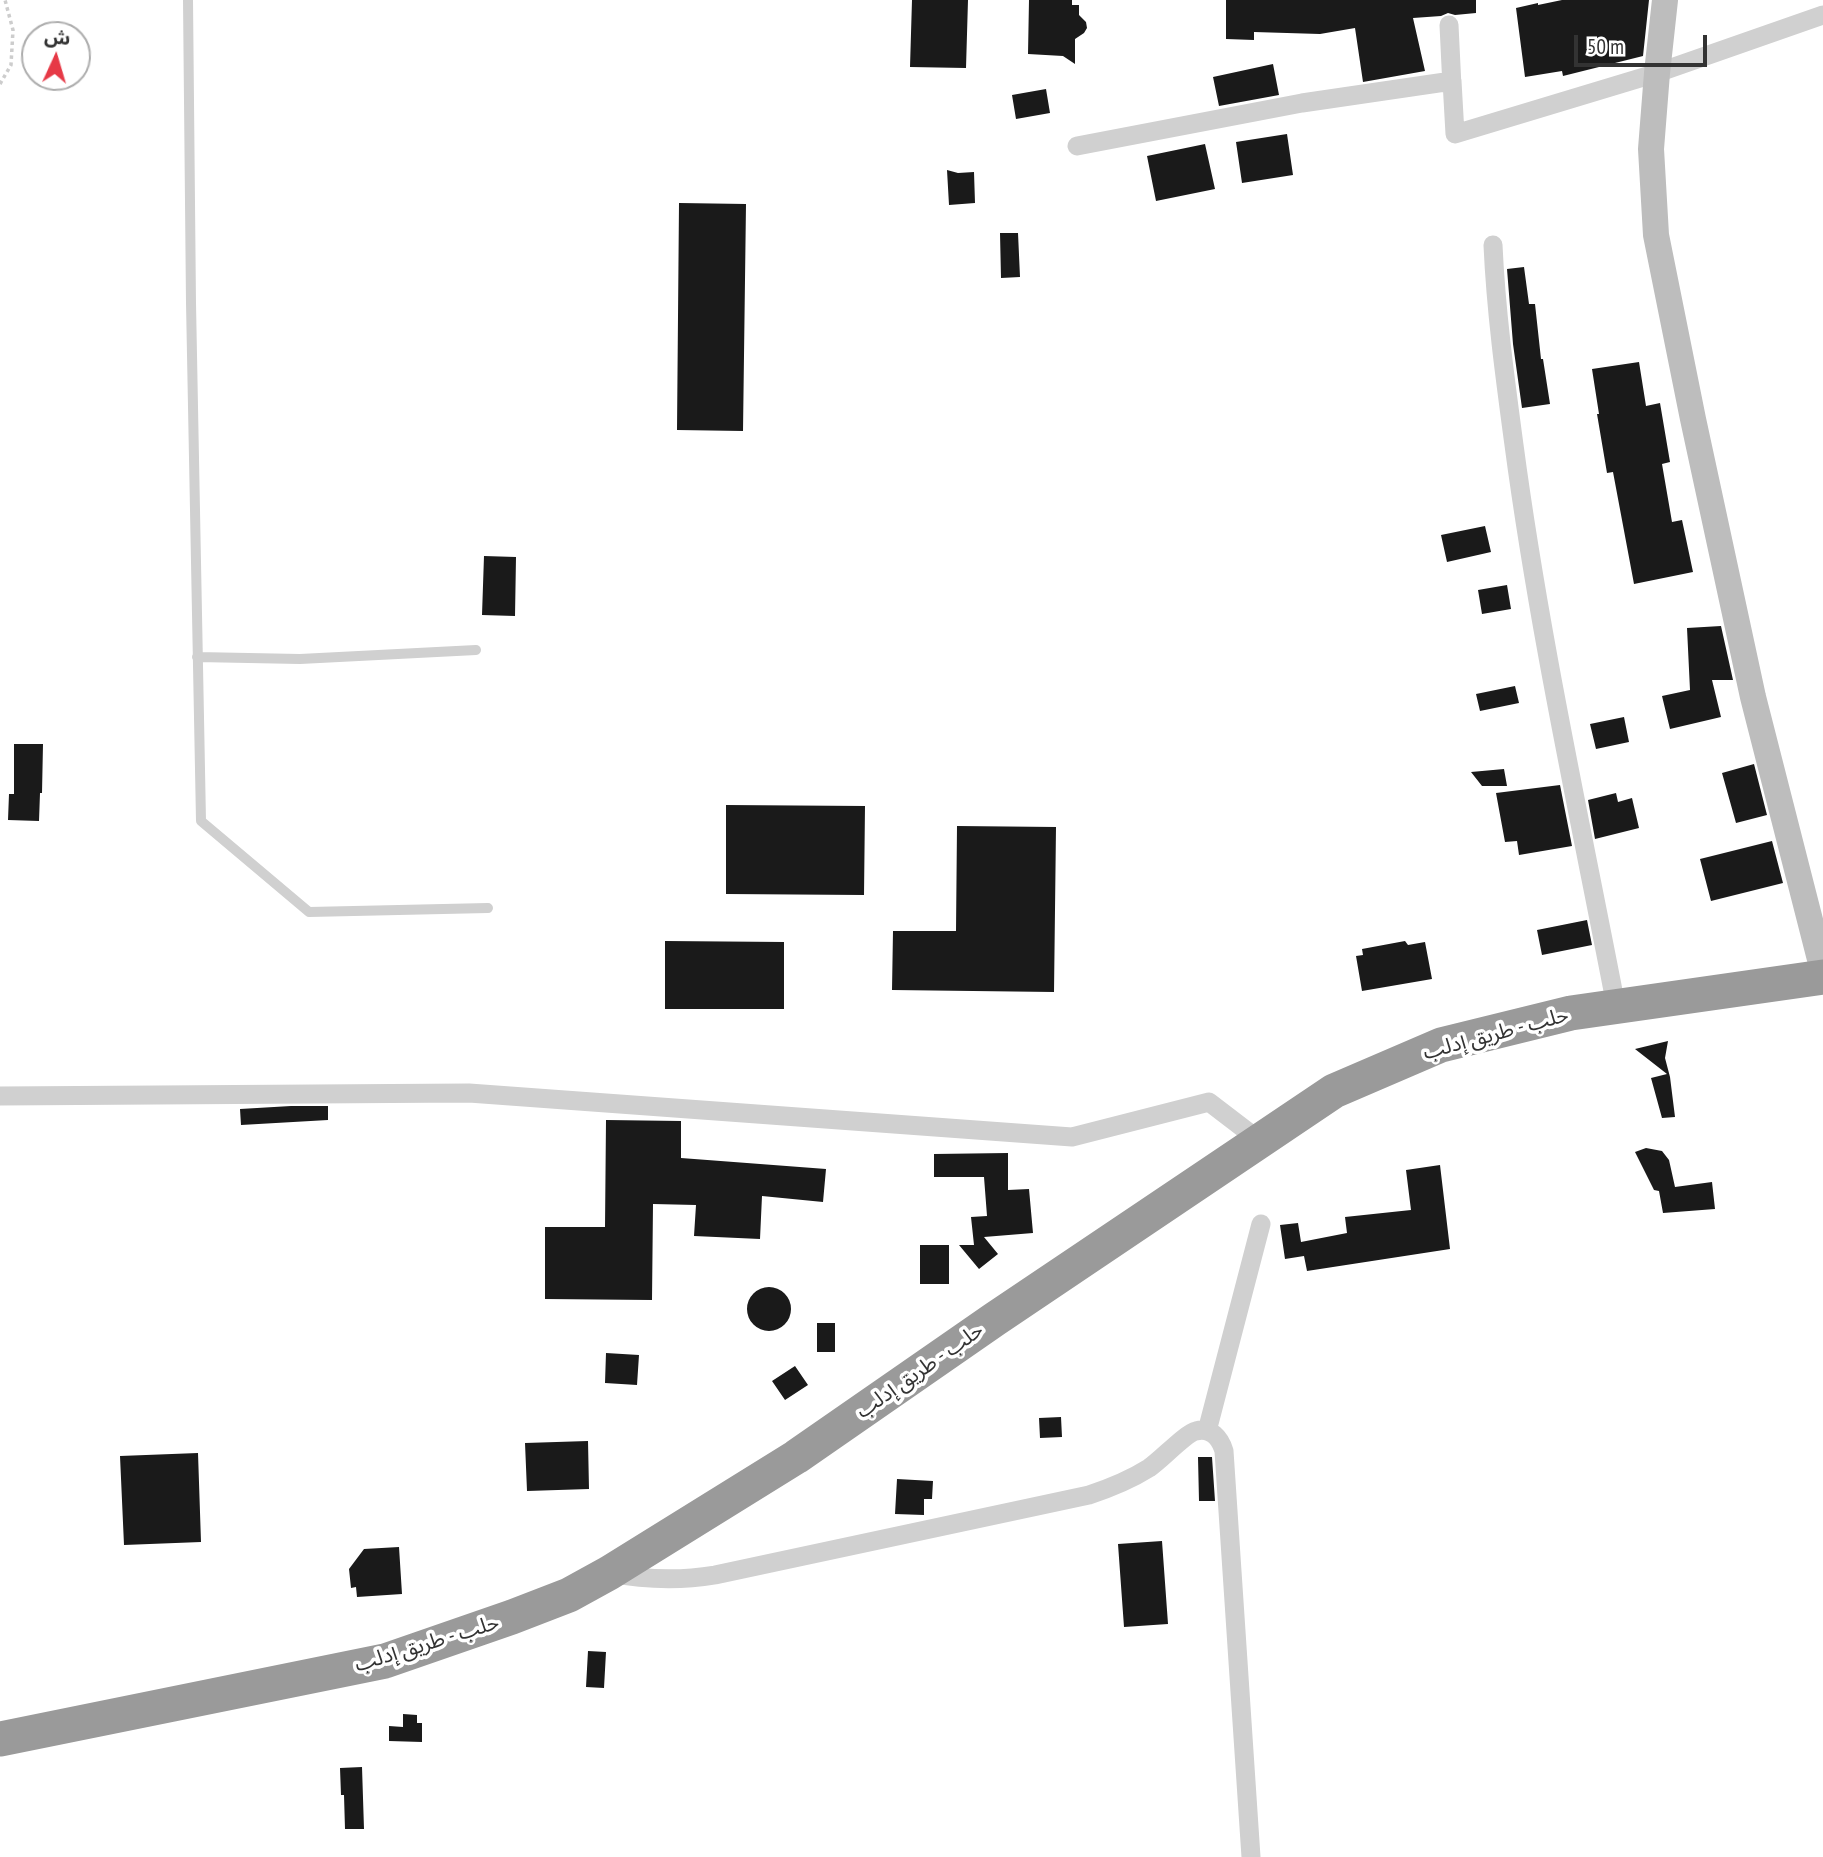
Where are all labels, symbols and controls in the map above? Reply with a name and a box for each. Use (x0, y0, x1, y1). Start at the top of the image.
north arrow (21, 21, 91, 91)
scale bar (1578, 21, 1711, 65)
text: ش (44, 24, 71, 50)
text: 50 m (1587, 33, 1624, 60)
street label: حلب - طريق إدلب (1420, 1002, 1572, 1066)
street label: حلب - طريق إدلب (851, 1318, 989, 1424)
street label: حلب - طريق إدلب (352, 1610, 502, 1678)

